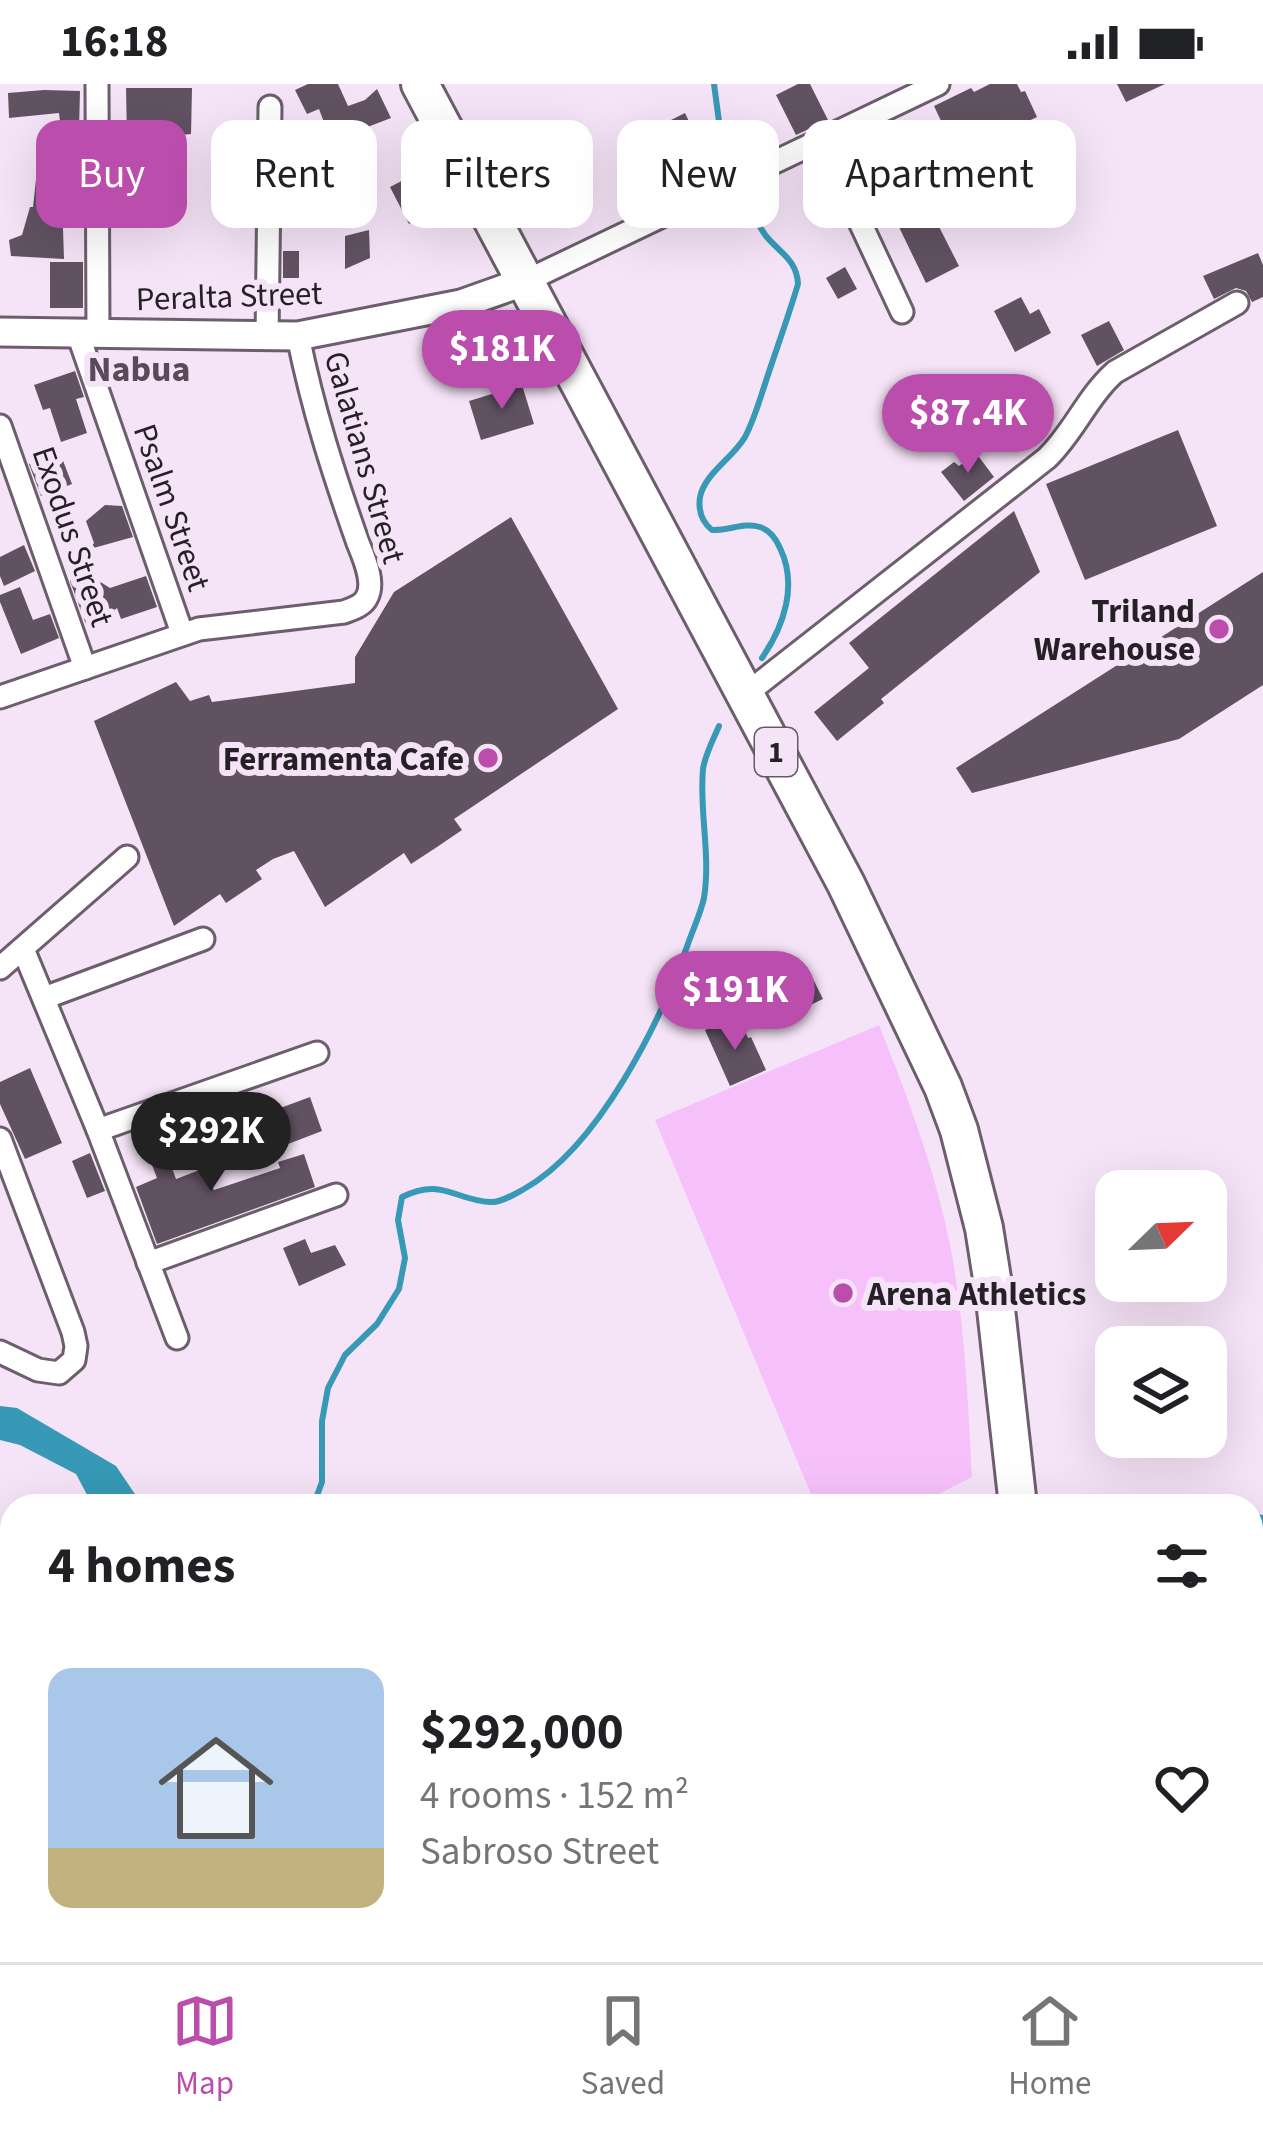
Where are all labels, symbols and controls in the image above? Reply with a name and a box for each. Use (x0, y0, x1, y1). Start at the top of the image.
text: 16:18 (60, 10, 169, 74)
chip: Buy (36, 120, 187, 228)
chip: Rent (211, 120, 377, 228)
chip: Filters (401, 120, 593, 228)
chip: New (617, 120, 779, 228)
chip: Apartment (803, 120, 1076, 228)
street label: Peralta Street (135, 270, 323, 323)
pin: $181K (418, 310, 586, 412)
text: $181K (449, 321, 555, 377)
district label: Nabua (88, 344, 190, 395)
street label: Galatians Street (312, 346, 417, 569)
pin: $87.4K (870, 374, 1066, 476)
text: $87.4K (909, 385, 1027, 441)
street label: Psalm Street (121, 418, 222, 597)
street label: Exodus Street (20, 440, 125, 633)
place label: Triland Warehouse (1034, 588, 1195, 673)
marker: Triland Warehouse (1206, 616, 1232, 642)
road number: 1 (755, 728, 797, 776)
place label: Ferramenta Cafe (223, 736, 464, 783)
marker: Ferramenta Cafe (475, 745, 501, 771)
pin: $191K (651, 951, 819, 1053)
text: $191K (682, 962, 788, 1018)
pin: $292K (127, 1092, 295, 1194)
text: $292K (158, 1103, 264, 1159)
north arrow (1095, 1170, 1227, 1302)
map controls (1095, 1170, 1227, 1458)
place label: Arena Athletics (866, 1271, 1086, 1318)
marker: Arena Athletics (830, 1280, 856, 1306)
button: layers (1095, 1326, 1227, 1458)
text: 4 homes (48, 1530, 235, 1602)
icon: filters (1149, 1533, 1215, 1599)
text: $292,000 (420, 1696, 624, 1768)
icon: home (144, 1716, 288, 1860)
icon: heart (1149, 1755, 1215, 1821)
text: 4 rooms · 152 m² (420, 1768, 689, 1824)
text: Sabroso Street (420, 1824, 659, 1880)
tab: Map (172, 1988, 238, 2107)
tab: Saved (581, 1988, 665, 2107)
tab: Home (1008, 1988, 1091, 2107)

